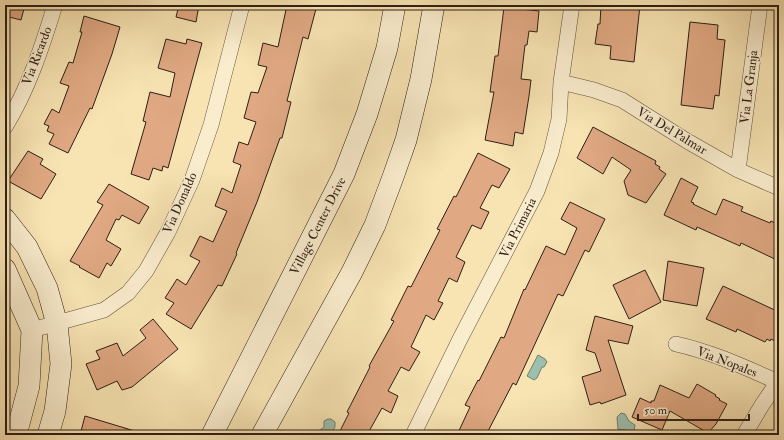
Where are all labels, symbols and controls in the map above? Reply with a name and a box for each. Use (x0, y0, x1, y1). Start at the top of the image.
street label: Via Ricardo (19, 24, 55, 88)
street label: Via La Granja (737, 48, 762, 125)
street label: Via Del Palmar (634, 104, 710, 158)
street label: Via Donaldo (159, 170, 201, 236)
street label: Village Center Drive (286, 174, 350, 278)
street label: Via Primaria (496, 195, 540, 261)
street label: Via Nopales (694, 343, 760, 382)
scale bar (638, 396, 749, 422)
text: 50 m (644, 403, 668, 418)

